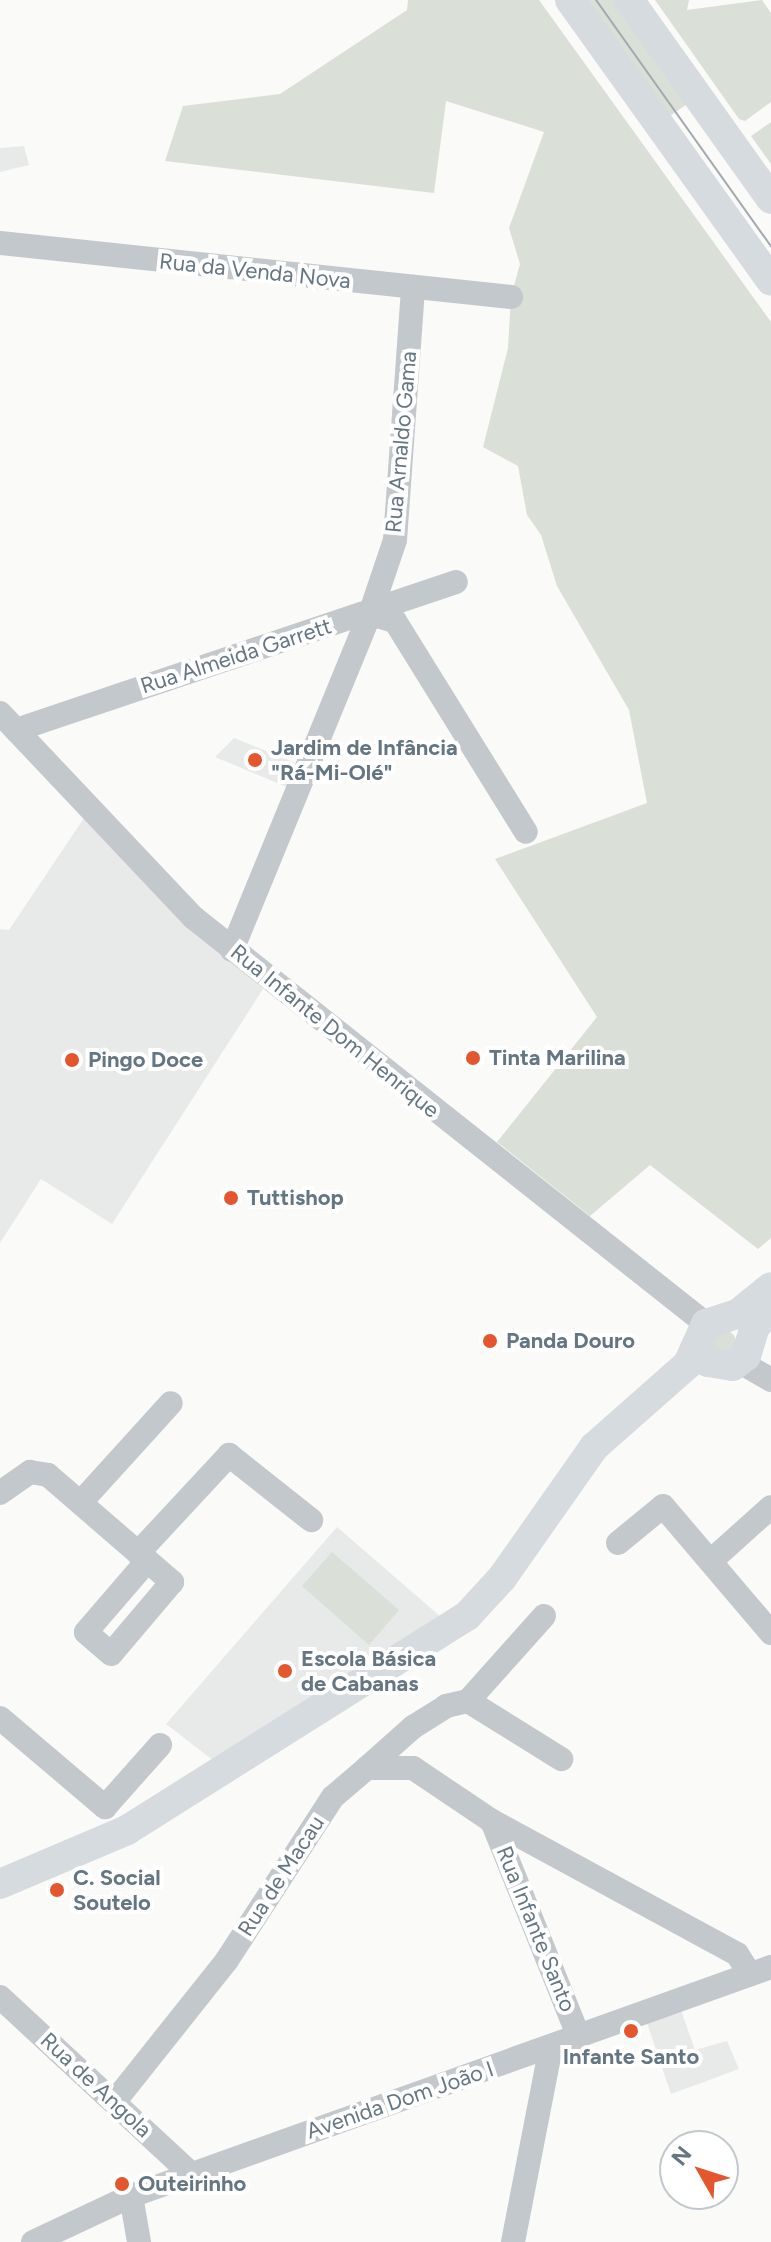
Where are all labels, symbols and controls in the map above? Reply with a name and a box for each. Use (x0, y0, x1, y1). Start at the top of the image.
street label: Rua da Venda Nova (158, 248, 352, 294)
street label: Rua Arnaldo Gama (380, 350, 422, 534)
street label: Rua Almeida Garrett (137, 613, 335, 699)
place label: Jardim de Infância "Rá-Mi-Olé" (271, 734, 458, 786)
marker: Jardim de Infância "Rá-Mi-Olé" (246, 751, 264, 769)
street label: Rua Infante Dom Henrique (225, 939, 445, 1123)
place label: Tinta Marilina (489, 1045, 626, 1071)
place label: Pingo Doce (88, 1047, 203, 1073)
marker: Tinta Marilina (464, 1049, 482, 1067)
marker: Pingo Doce (63, 1051, 81, 1069)
place label: Tuttishop (247, 1185, 344, 1211)
marker: Tuttishop (222, 1189, 240, 1207)
place label: Panda Douro (506, 1328, 635, 1354)
marker: Panda Douro (481, 1332, 499, 1350)
place label: Escola Básica de Cabanas (301, 1645, 436, 1696)
marker: Escola Básica de Cabanas (276, 1662, 294, 1680)
street label: Rua de Macau (232, 1811, 330, 1941)
street label: Rua Infante Santo (491, 1842, 581, 2016)
place label: C. Social Soutelo (73, 1864, 161, 1916)
marker: C. Social Soutelo (48, 1881, 66, 1899)
marker: Infante Santo (622, 2022, 640, 2040)
street label: Rua de Angola (35, 2027, 157, 2143)
place label: Infante Santo (563, 2044, 699, 2070)
street label: Avenida Dom João I (303, 2056, 497, 2144)
north arrow (659, 2130, 739, 2210)
text: N (666, 2141, 697, 2171)
place label: Outeirinho (138, 2171, 246, 2197)
marker: Outeirinho (113, 2175, 131, 2193)

